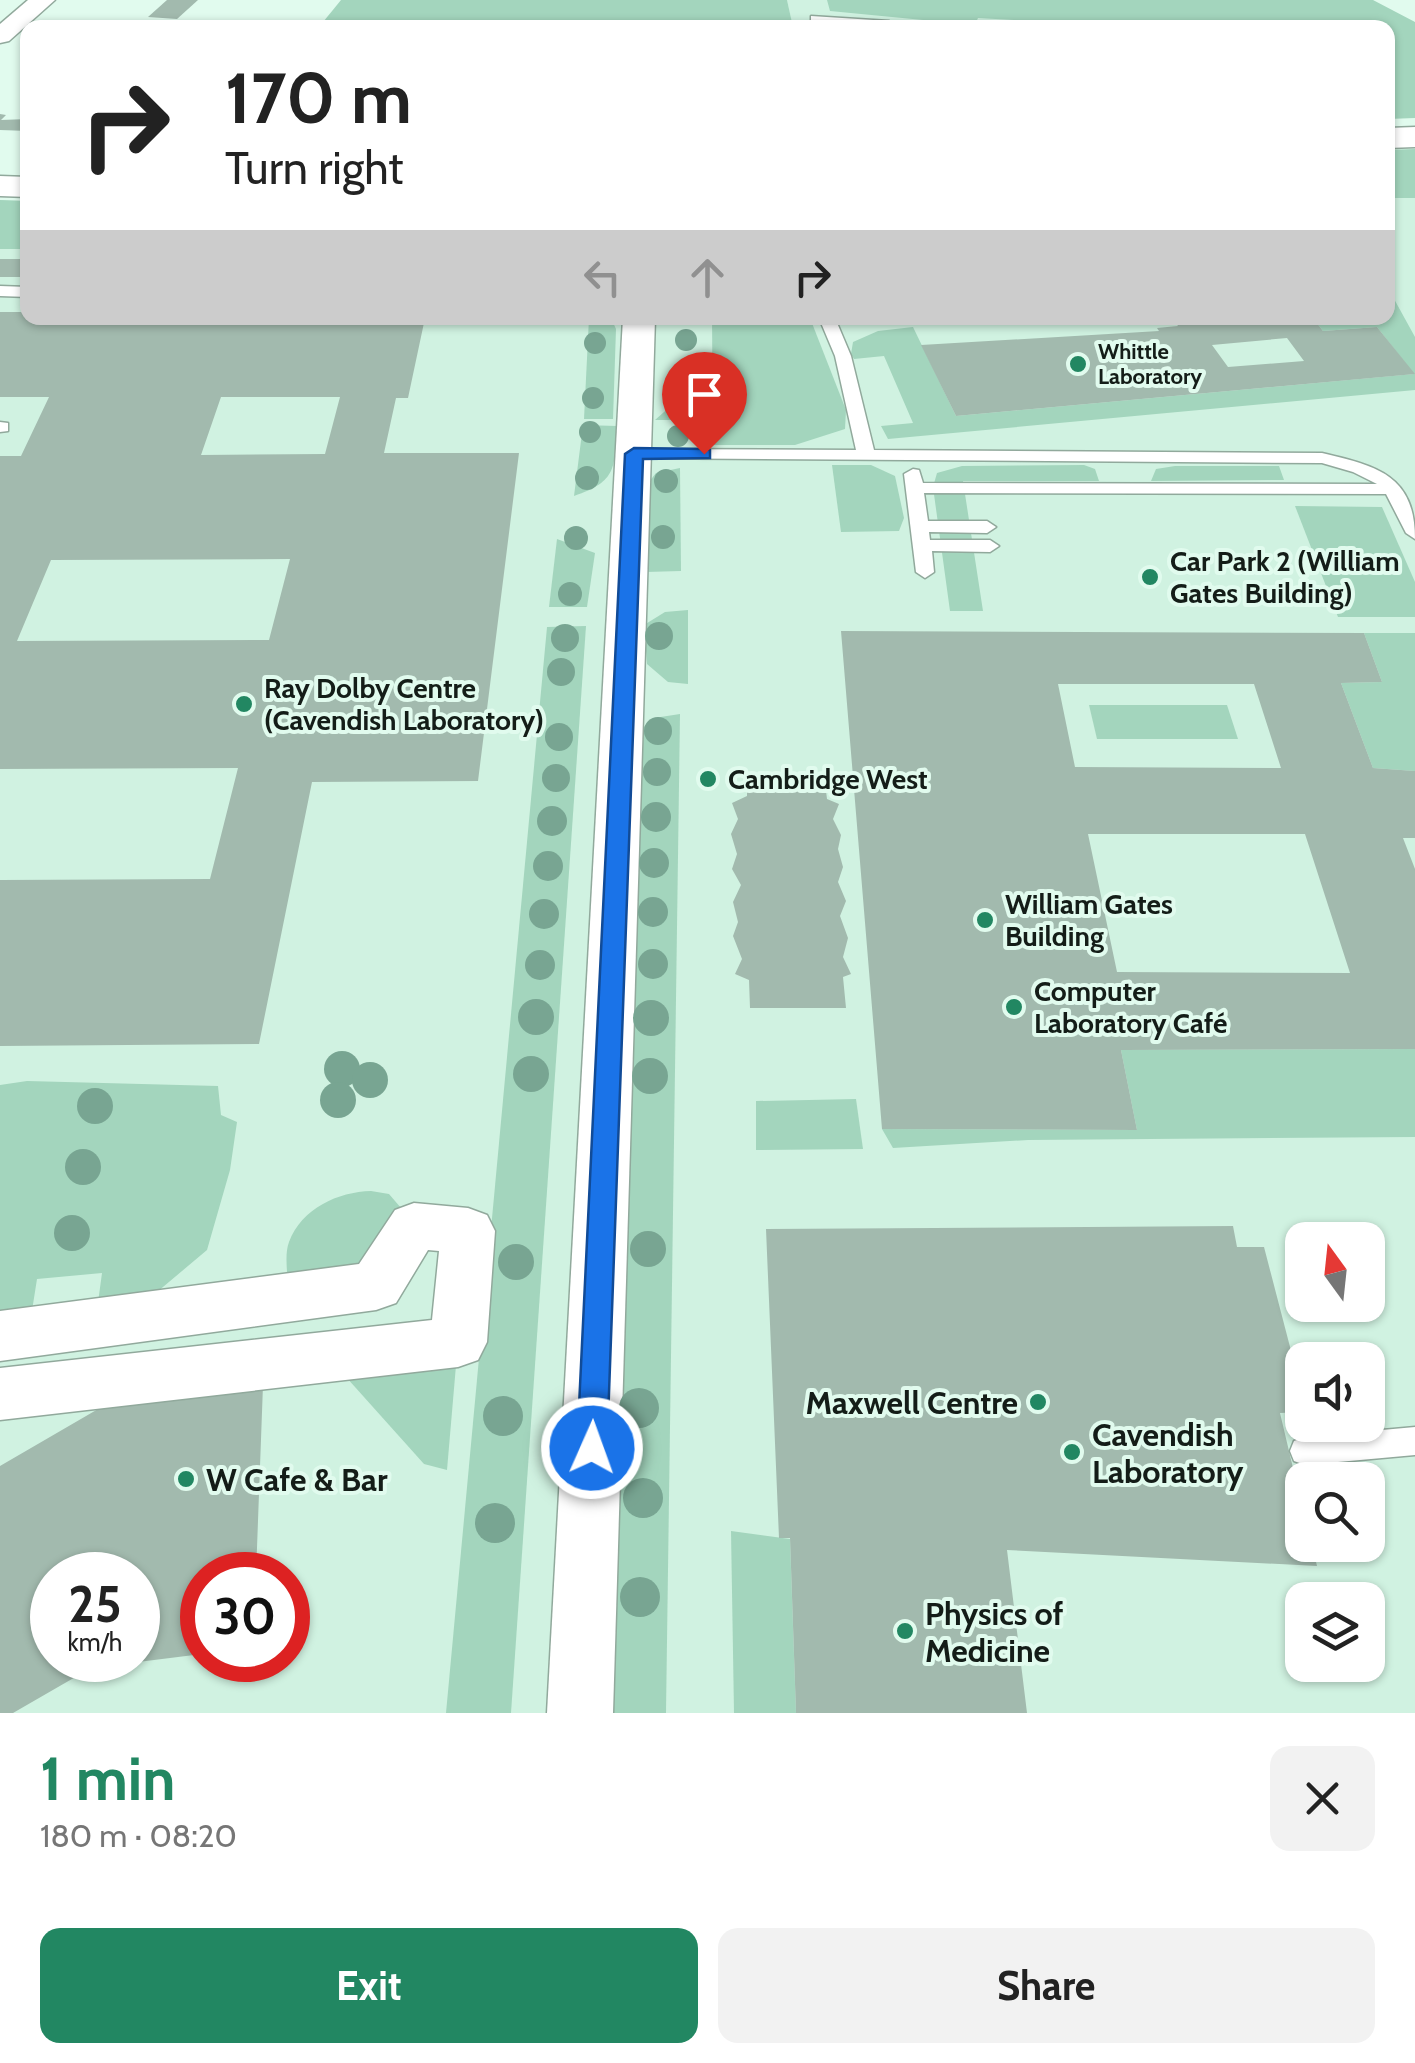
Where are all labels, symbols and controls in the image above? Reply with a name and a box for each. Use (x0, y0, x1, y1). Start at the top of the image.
text: 170 m (225, 55, 412, 141)
icon: right (60, 60, 190, 190)
text: Turn right (225, 141, 404, 195)
icon: left (575, 250, 630, 305)
icon: ahead (680, 250, 735, 305)
icon: right (785, 250, 840, 305)
place label: Whittle Laboratory (1098, 338, 1202, 390)
pin (662, 352, 747, 455)
marker: Whittle Laboratory (1067, 353, 1089, 375)
icon: arrive (677, 367, 732, 422)
place label: Car Park 2 (William Gates Building) (1170, 544, 1400, 610)
marker: Car Park 2 (William Gates Building) (1139, 566, 1161, 588)
place label: Ray Dolby Centre (Cavendish Laboratory) (264, 671, 544, 737)
marker: Ray Dolby Centre (Cavendish Laboratory) (233, 693, 255, 715)
place label: Cambridge West (728, 762, 928, 796)
marker: Cambridge West (697, 768, 719, 790)
place label: William Gates Building (1005, 887, 1173, 953)
marker: William Gates Building (974, 909, 996, 931)
place label: Computer Laboratory Café (1034, 974, 1227, 1040)
marker: Computer Laboratory Café (1003, 996, 1025, 1018)
north arrow (1285, 1222, 1385, 1322)
map controls (1285, 1222, 1385, 1682)
button: sound (1285, 1342, 1385, 1442)
place label: Maxwell Centre (805, 1383, 1018, 1422)
marker: Maxwell Centre (1027, 1391, 1049, 1413)
position arrow (540, 1396, 644, 1500)
place label: Cavendish Laboratory (1092, 1415, 1244, 1491)
marker: Cavendish Laboratory (1061, 1441, 1083, 1463)
place label: W Cafe & Bar (206, 1460, 388, 1499)
button: search (1285, 1462, 1385, 1562)
marker: W Cafe & Bar (175, 1468, 197, 1490)
speed limit sign: 30 (180, 1552, 310, 1682)
text: 25 (68, 1574, 122, 1635)
button: layers (1285, 1582, 1385, 1682)
place label: Physics of Medicine (925, 1594, 1064, 1670)
marker: Physics of Medicine (894, 1620, 916, 1642)
text: km/h (68, 1627, 122, 1657)
text: 1 min (40, 1742, 175, 1815)
button: close (1270, 1746, 1375, 1851)
text: 180 m · 08:20 (40, 1816, 237, 1855)
button: Exit (40, 1928, 698, 2043)
button: Share (718, 1928, 1375, 2043)

